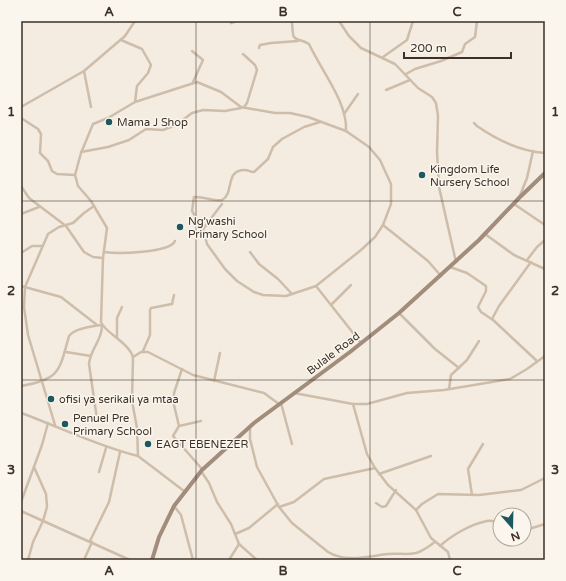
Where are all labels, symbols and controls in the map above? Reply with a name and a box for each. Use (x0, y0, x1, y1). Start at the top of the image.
text: A (104, 4, 114, 20)
text: B (278, 4, 288, 20)
text: C (452, 4, 462, 20)
scale bar (404, 34, 511, 60)
text: 200 m (410, 41, 447, 55)
text: 1 (7, 104, 15, 120)
text: 1 (551, 104, 559, 120)
place label: Mama J Shop (117, 116, 188, 129)
marker: Mama J Shop (104, 117, 114, 127)
place label: Kingdom Life Nursery School (430, 163, 510, 189)
marker: Kingdom Life Nursery School (417, 170, 427, 180)
place label: Ng'washi Primary School (188, 215, 267, 241)
marker: Ng'washi Primary School (175, 222, 185, 232)
text: 2 (7, 283, 15, 299)
text: 2 (551, 283, 559, 299)
street label: Bulale Road (304, 329, 362, 377)
place label: ofisi ya serikali ya mtaa (59, 393, 179, 406)
marker: ofisi ya serikali ya mtaa (46, 394, 56, 404)
place label: Penuel Pre Primary School (73, 412, 152, 438)
marker: Penuel Pre Primary School (60, 419, 70, 429)
place label: EAGT EBENEZER (156, 438, 249, 451)
marker: EAGT EBENEZER (143, 439, 153, 449)
text: 3 (7, 462, 15, 478)
text: 3 (551, 462, 559, 478)
north arrow (492, 507, 532, 547)
text: N (509, 528, 522, 544)
text: A (104, 563, 114, 579)
text: B (278, 563, 288, 579)
text: C (452, 563, 462, 579)

